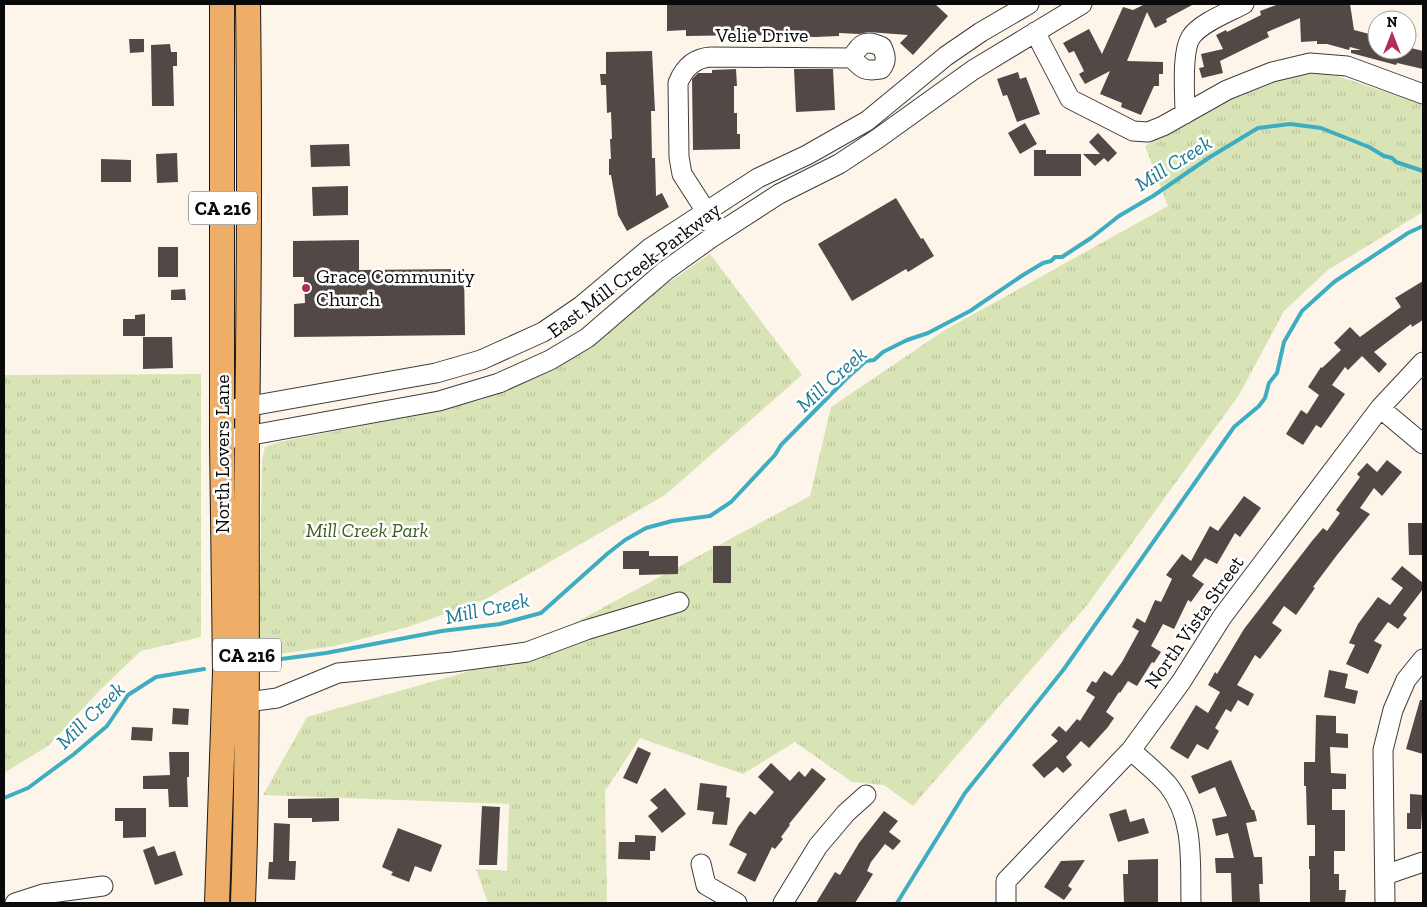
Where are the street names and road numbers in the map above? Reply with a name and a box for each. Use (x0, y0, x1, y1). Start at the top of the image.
street label: Velie Drive (715, 23, 808, 47)
road number: CA 216 (189, 192, 257, 224)
street label: East Mill Creek Parkway (543, 197, 726, 343)
street label: North Lovers Lane (210, 374, 234, 534)
street label: North Vista Street (1139, 551, 1249, 693)
road number: CA 216 (213, 638, 281, 672)

